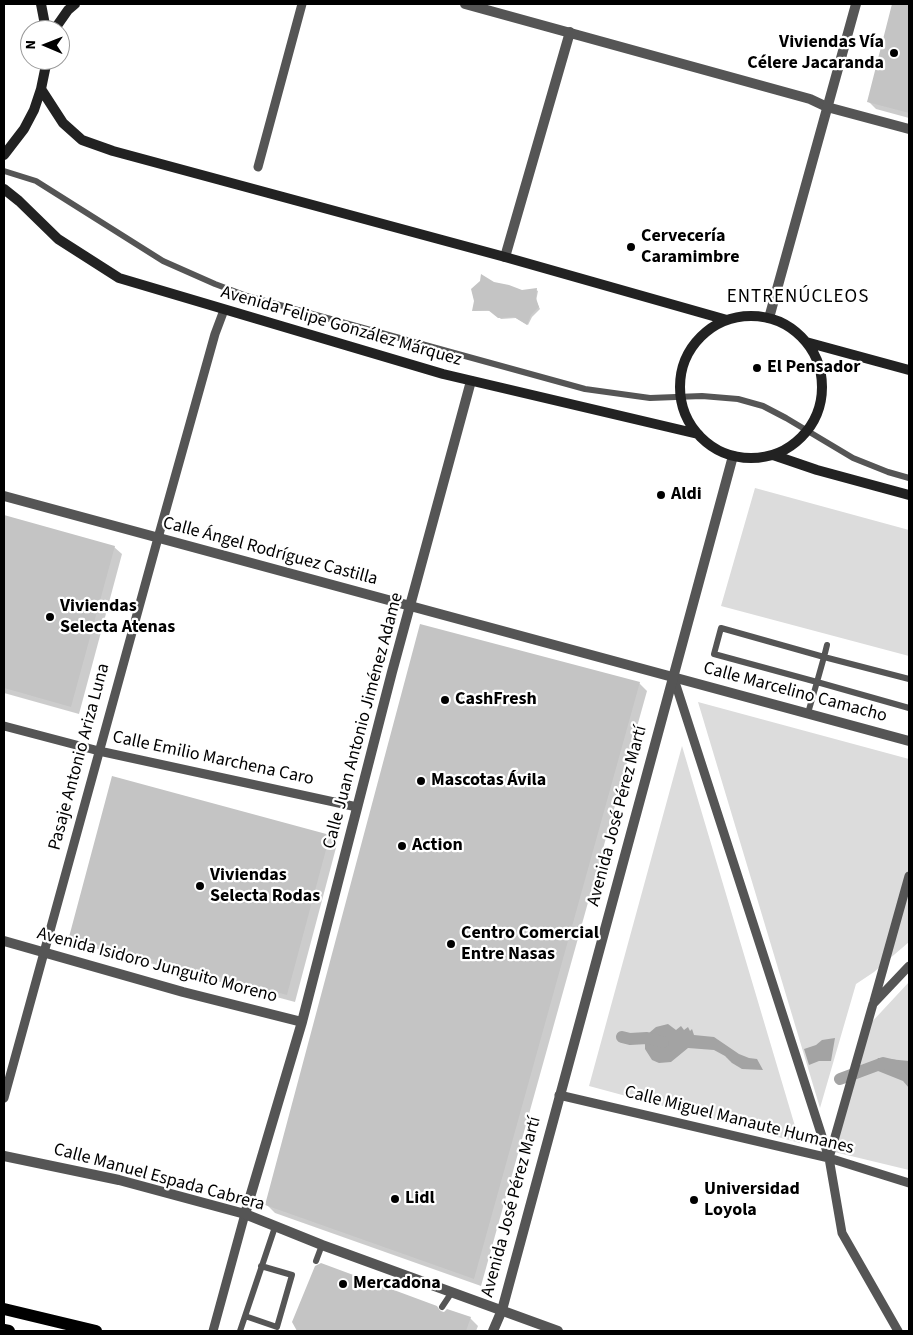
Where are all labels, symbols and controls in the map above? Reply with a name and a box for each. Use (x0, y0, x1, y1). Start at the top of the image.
north arrow (20, 20, 70, 70)
place label: Viviendas Vía Célere Jacaranda (747, 32, 884, 74)
text: N (21, 40, 41, 50)
marker: Viviendas Vía Célere Jacaranda (888, 47, 900, 59)
place label: Cervecería Caramimbre (641, 226, 740, 268)
marker: Cervecería Caramimbre (625, 241, 637, 253)
street label: Avenida Felipe González Márquez (218, 282, 464, 372)
district label: ENTRENÚCLEOS (725, 287, 871, 309)
place label: El Pensador (767, 357, 861, 379)
marker: El Pensador (751, 362, 763, 374)
place label: Aldi (671, 484, 702, 506)
marker: Aldi (655, 489, 667, 501)
street label: Calle Ángel Rodríguez Castilla (160, 513, 380, 591)
street label: Calle Juan Antonio Jiménez Adame (319, 590, 409, 852)
place label: Viviendas Selecta Atenas (60, 596, 175, 638)
marker: Viviendas Selecta Atenas (44, 611, 56, 623)
street label: Calle Marcelino Camacho (701, 658, 889, 728)
street label: Pasaje Antonio Ariza Luna (45, 661, 115, 853)
place label: CashFresh (455, 689, 537, 711)
marker: CashFresh (439, 694, 451, 706)
street label: Avenida José Pérez Martí (583, 723, 653, 909)
street label: Calle Emilio Marchena Caro (110, 727, 316, 791)
place label: Mascotas Ávila (431, 770, 546, 792)
marker: Mascotas Ávila (415, 775, 427, 787)
place label: Action (412, 835, 463, 857)
marker: Action (396, 840, 408, 852)
place label: Viviendas Selecta Rodas (210, 865, 320, 908)
marker: Viviendas Selecta Rodas (194, 880, 206, 892)
street label: Avenida Isidoro Junguito Moreno (34, 923, 280, 1009)
place label: Centro Comercial Entre Nasas (461, 923, 599, 966)
marker: Centro Comercial Entre Nasas (445, 938, 457, 950)
street label: Calle Miguel Manaute Humanes (622, 1082, 856, 1160)
street label: Avenida José Pérez Martí (477, 1114, 547, 1300)
street label: Calle Manuel Espada Cabrera (51, 1139, 267, 1217)
place label: Universidad Loyola (704, 1179, 800, 1222)
place label: Lidl (405, 1188, 435, 1210)
marker: Lidl (389, 1193, 401, 1205)
marker: Universidad Loyola (688, 1194, 700, 1206)
place label: Mercadona (353, 1273, 441, 1295)
marker: Mercadona (337, 1278, 349, 1290)

